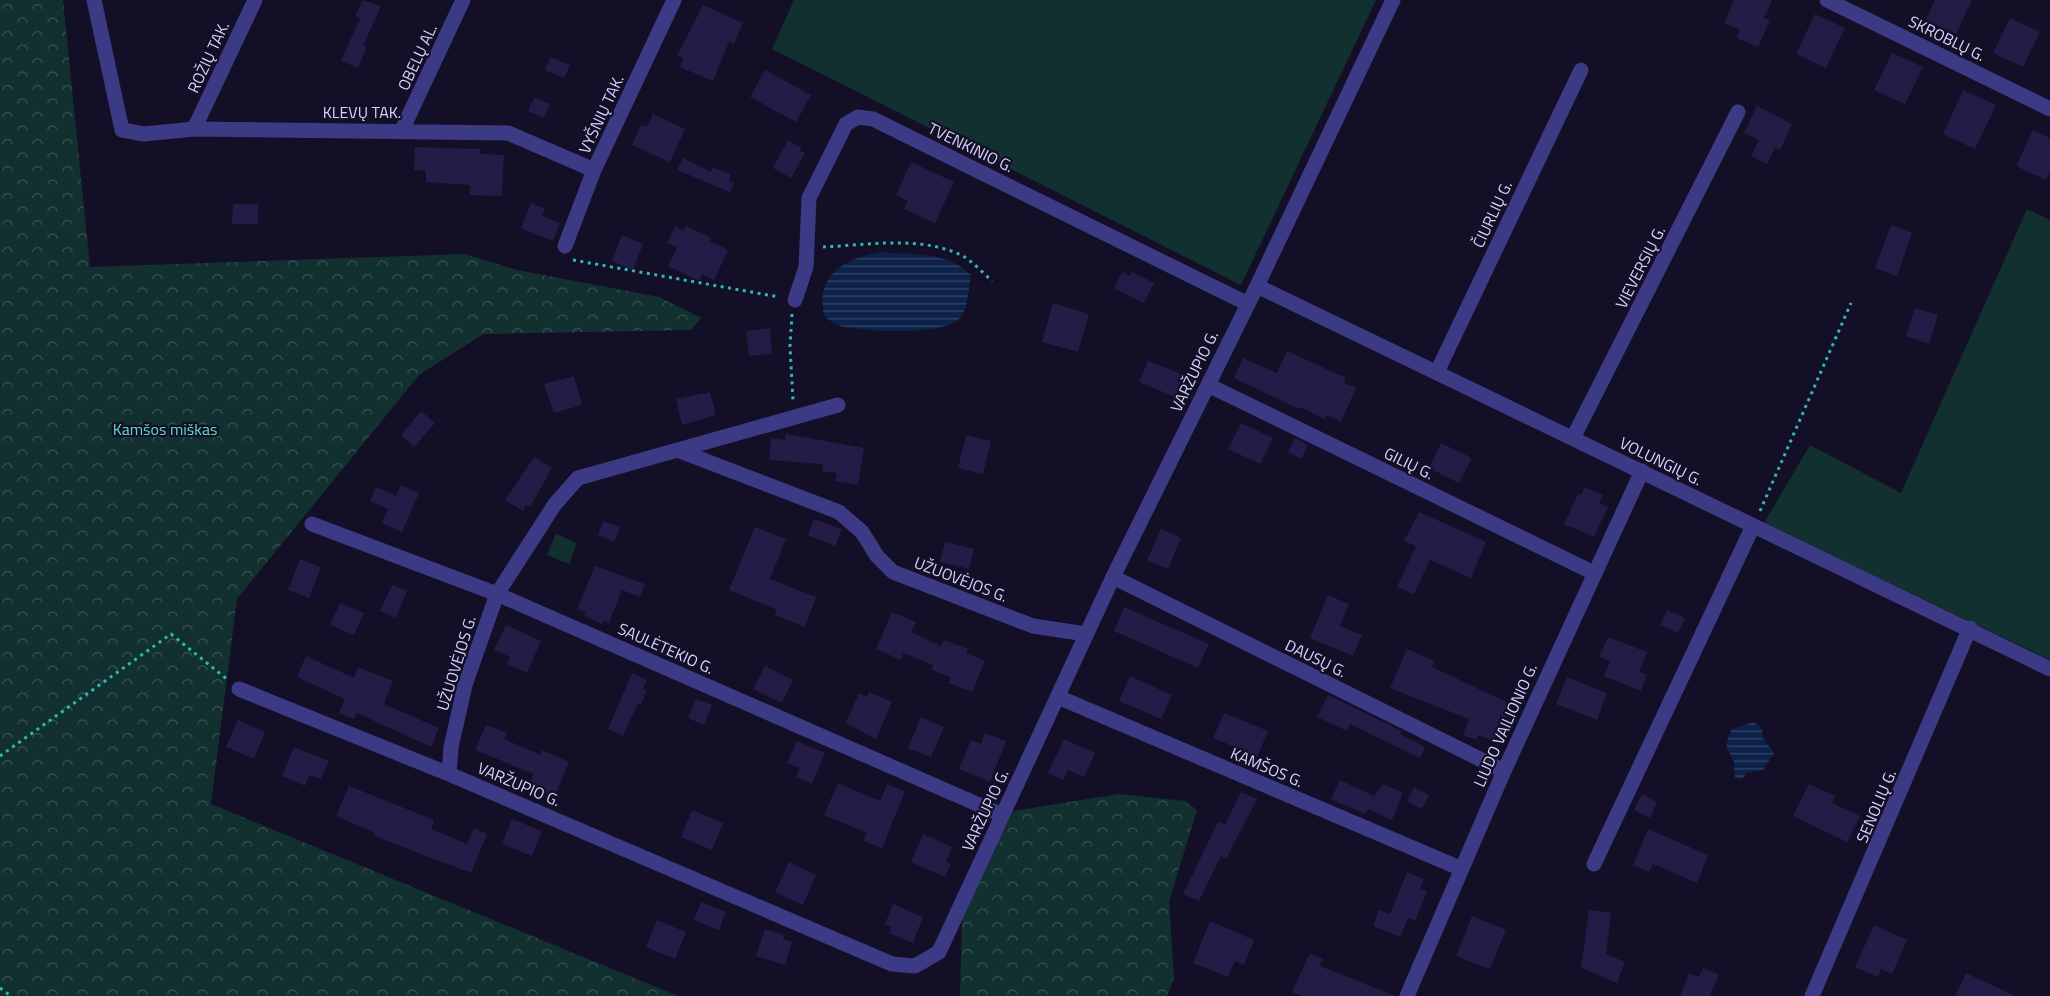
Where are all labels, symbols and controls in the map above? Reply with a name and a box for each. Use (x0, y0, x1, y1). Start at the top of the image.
street label: SKROBLŲ G. (1905, 9, 1989, 67)
street label: ROŽIŲ TAK. (181, 17, 235, 97)
street label: OBELŲ AL. (391, 20, 443, 94)
street label: VYŠNIŲ TAK. (572, 71, 630, 157)
street label: KLEVŲ TAK. (323, 100, 401, 124)
street label: TVENKINIO G. (924, 116, 1018, 178)
street label: ČIURLIŲ G. (1466, 176, 1518, 252)
street label: VIEVERSIŲ G. (1609, 222, 1671, 312)
street label: VARŽUPIO G. (1164, 326, 1224, 416)
park label: Kamšos miškas (113, 417, 217, 441)
street label: VOLUNGIŲ G. (1616, 431, 1706, 491)
street label: GILIŲ G. (1380, 441, 1438, 485)
street label: UŽUOVĖJOS G. (911, 550, 1011, 608)
street label: UŽUOVĖJOS G. (430, 612, 482, 714)
street label: SAULĖTEKIO G. (614, 616, 718, 680)
street label: DAUSŲ G. (1281, 633, 1351, 683)
street label: LIUDO VAILIONIO G. (1467, 659, 1543, 791)
street label: KAMŠOS G. (1227, 741, 1307, 793)
street label: VARŽUPIO G. (474, 756, 564, 812)
street label: VARŽUPIO G. (956, 765, 1014, 855)
street label: SENOLIŲ G. (1850, 766, 1902, 846)

